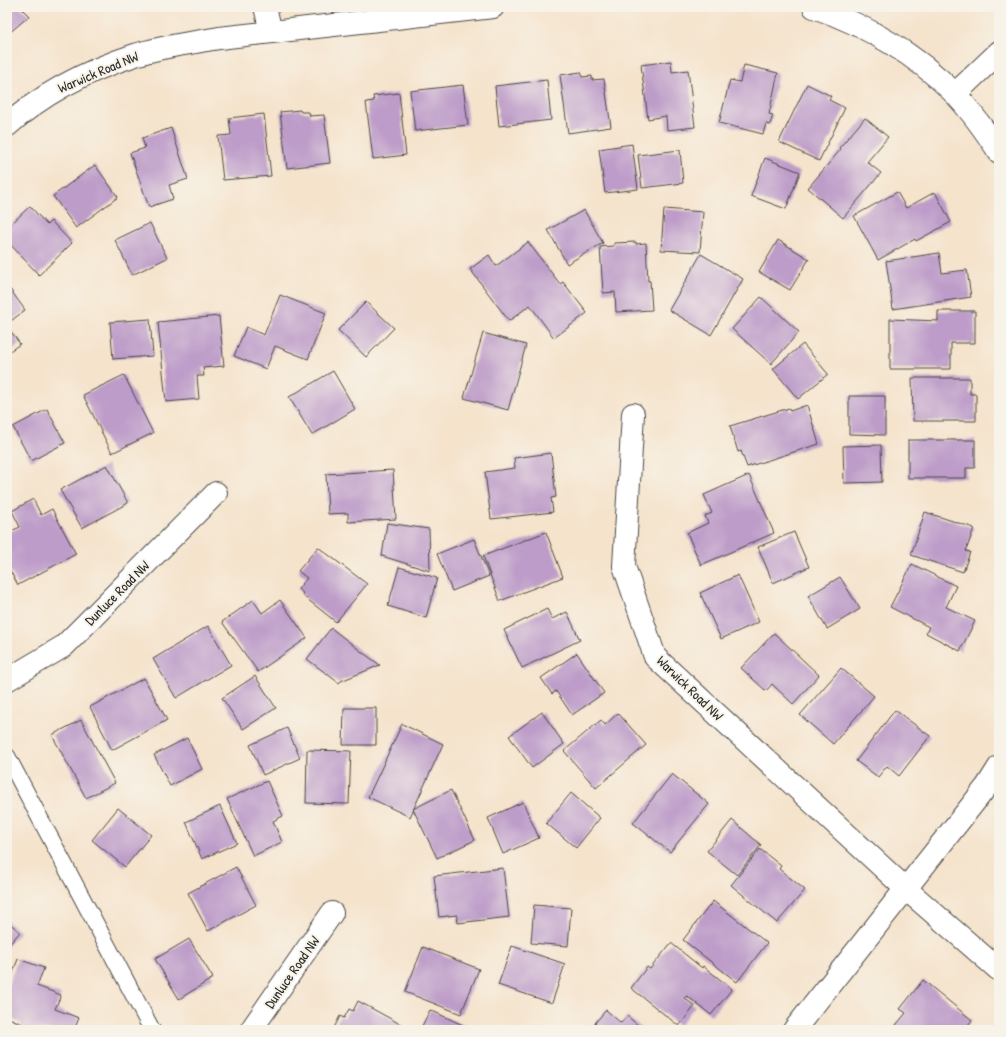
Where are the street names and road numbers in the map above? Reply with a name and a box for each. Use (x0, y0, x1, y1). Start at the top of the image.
street label: Warwick Road NW (55, 46, 141, 97)
street label: Dunluce Road NW (80, 556, 153, 629)
street label: Warwick Road NW (653, 651, 728, 725)
street label: Dunluce Road NW (260, 931, 324, 1012)

